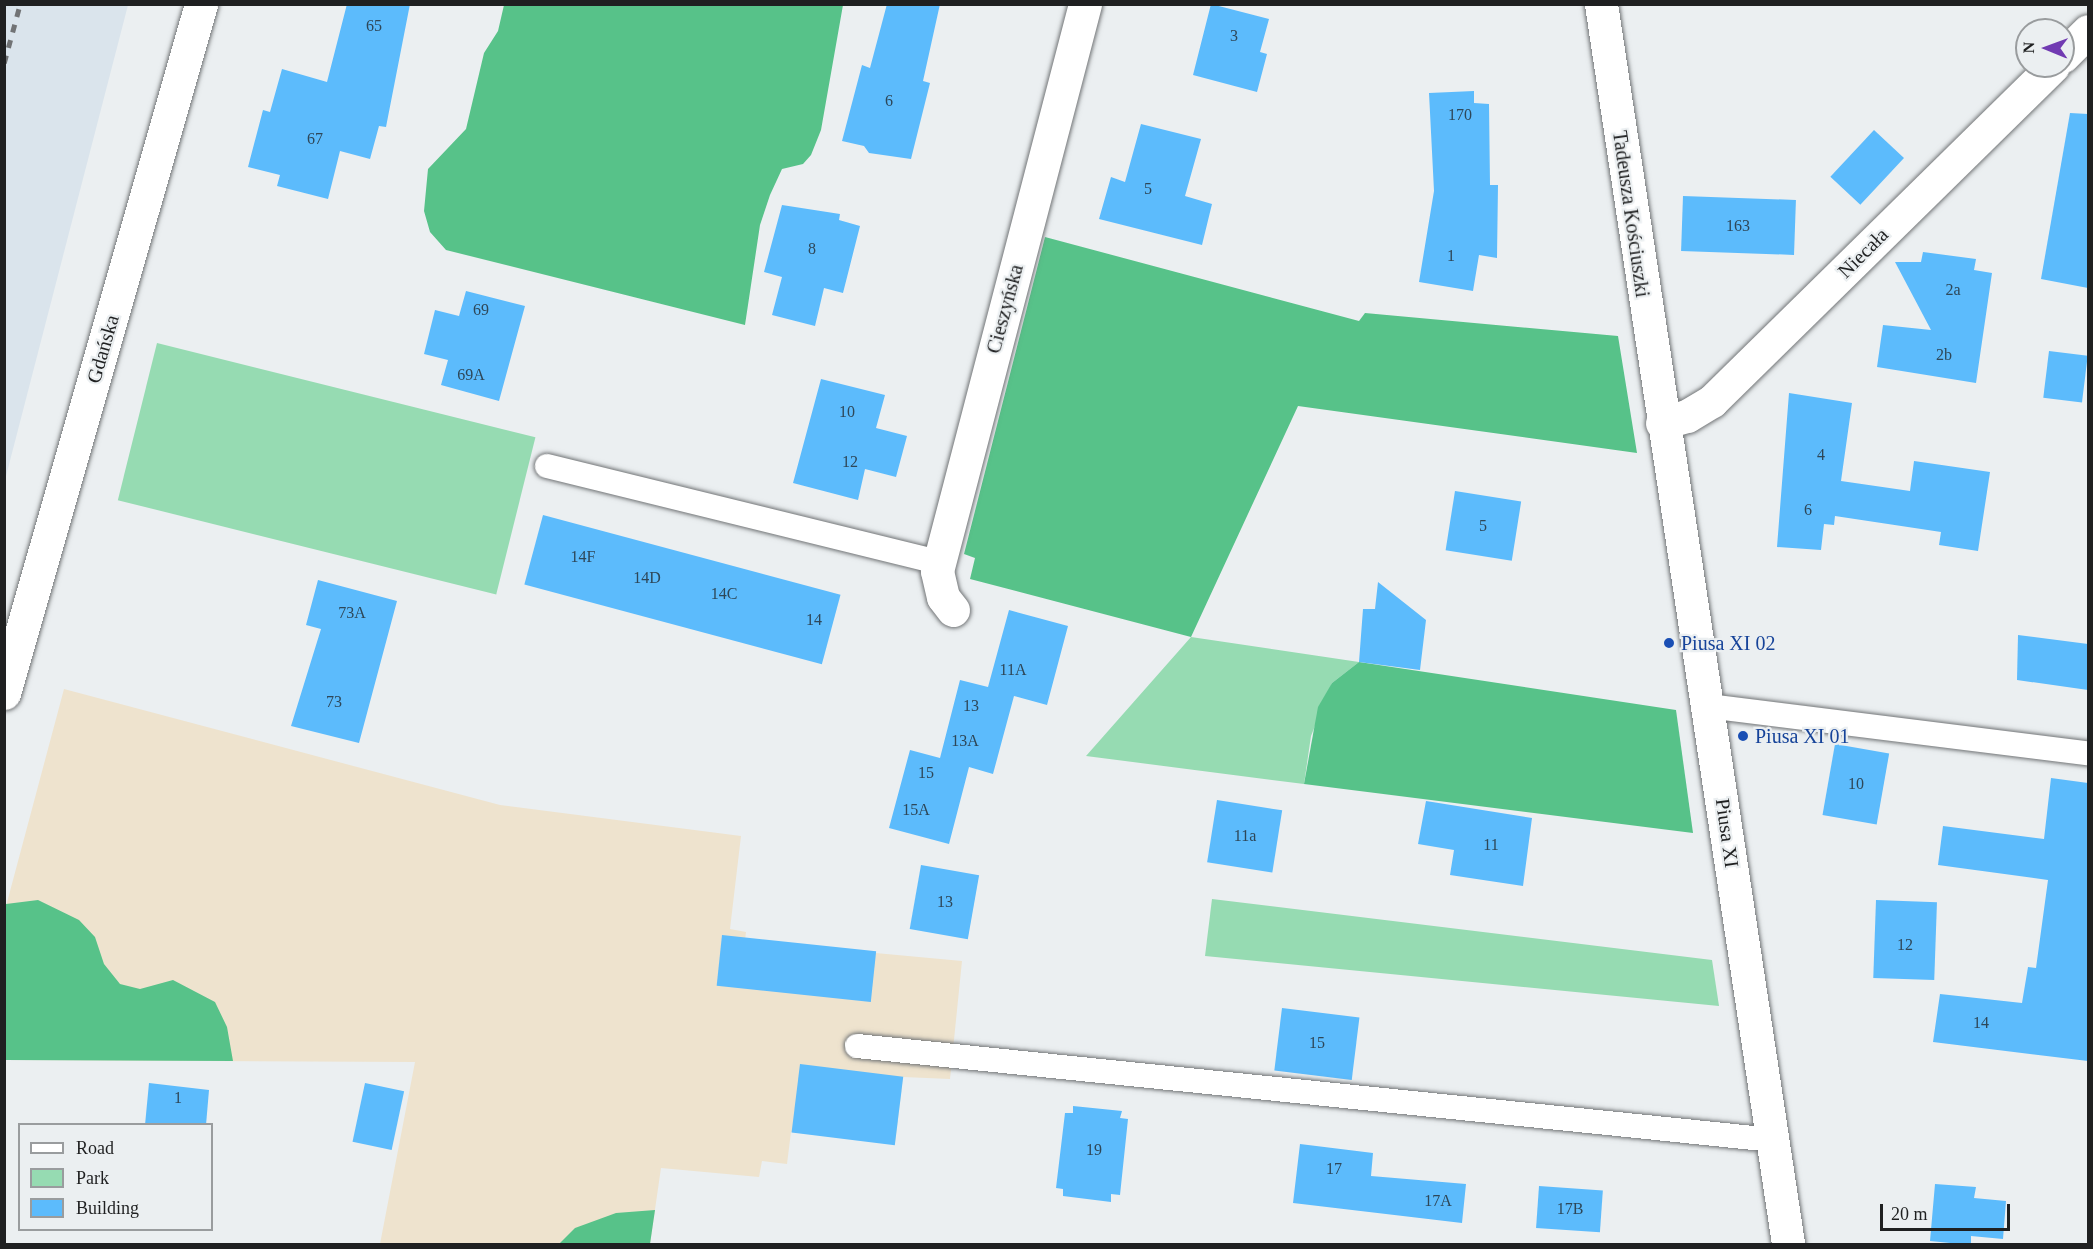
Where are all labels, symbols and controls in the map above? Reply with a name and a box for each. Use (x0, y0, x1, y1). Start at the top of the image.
house number: 65 (366, 16, 382, 36)
north arrow (2015, 18, 2075, 78)
house number: 3 (1230, 26, 1238, 46)
text: N (2020, 42, 2037, 54)
house number: 6 (885, 91, 893, 111)
house number: 170 (1448, 105, 1472, 125)
house number: 67 (307, 129, 323, 149)
street label: Tadeusza Kościuszki (1607, 129, 1655, 299)
house number: 5 (1144, 179, 1152, 199)
house number: 163 (1726, 216, 1750, 236)
street label: Niecała (1833, 223, 1893, 283)
house number: 8 (808, 239, 816, 259)
house number: 1 (1447, 246, 1455, 266)
street label: Cieszyńska (982, 262, 1028, 356)
house number: 2a (1945, 280, 1961, 300)
house number: 69 (473, 300, 489, 320)
street label: Gdańska (82, 312, 124, 386)
house number: 2b (1936, 345, 1952, 365)
house number: 69A (457, 365, 485, 385)
house number: 10 (839, 402, 855, 422)
house number: 4 (1817, 445, 1825, 465)
house number: 12 (842, 452, 858, 472)
house number: 6 (1804, 500, 1812, 520)
house number: 5 (1479, 516, 1487, 536)
house number: 14F (571, 547, 595, 567)
house number: 14D (633, 568, 661, 588)
house number: 14C (711, 584, 737, 604)
house number: 73A (338, 603, 366, 623)
house number: 14 (806, 610, 822, 630)
place label: Piusa XI 02 (1681, 631, 1775, 655)
marker: Piusa XI 02 (1662, 636, 1676, 650)
house number: 11A (1000, 660, 1026, 680)
house number: 73 (326, 692, 342, 712)
house number: 13 (963, 696, 979, 716)
place label: Piusa XI 01 (1755, 724, 1849, 748)
marker: Piusa XI 01 (1736, 729, 1750, 743)
house number: 13A (951, 731, 979, 751)
house number: 15 (918, 763, 934, 783)
house number: 10 (1848, 774, 1864, 794)
street label: Piusa XI (1710, 797, 1744, 869)
house number: 15A (902, 800, 930, 820)
house number: 11a (1234, 826, 1256, 846)
house number: 11 (1483, 835, 1499, 855)
house number: 13 (937, 892, 953, 912)
house number: 12 (1897, 935, 1913, 955)
house number: 14 (1973, 1013, 1989, 1033)
house number: 15 (1309, 1033, 1325, 1053)
house number: 1 (174, 1088, 182, 1108)
legend (18, 1123, 213, 1231)
text: Road (76, 1138, 114, 1158)
house number: 19 (1086, 1140, 1102, 1160)
house number: 17 (1326, 1159, 1342, 1179)
text: Park (76, 1168, 109, 1188)
house number: 17A (1424, 1191, 1452, 1211)
scale bar (1883, 1192, 2014, 1230)
text: Building (76, 1198, 139, 1218)
house number: 17B (1557, 1199, 1583, 1219)
text: 20 m (1891, 1204, 1928, 1224)

